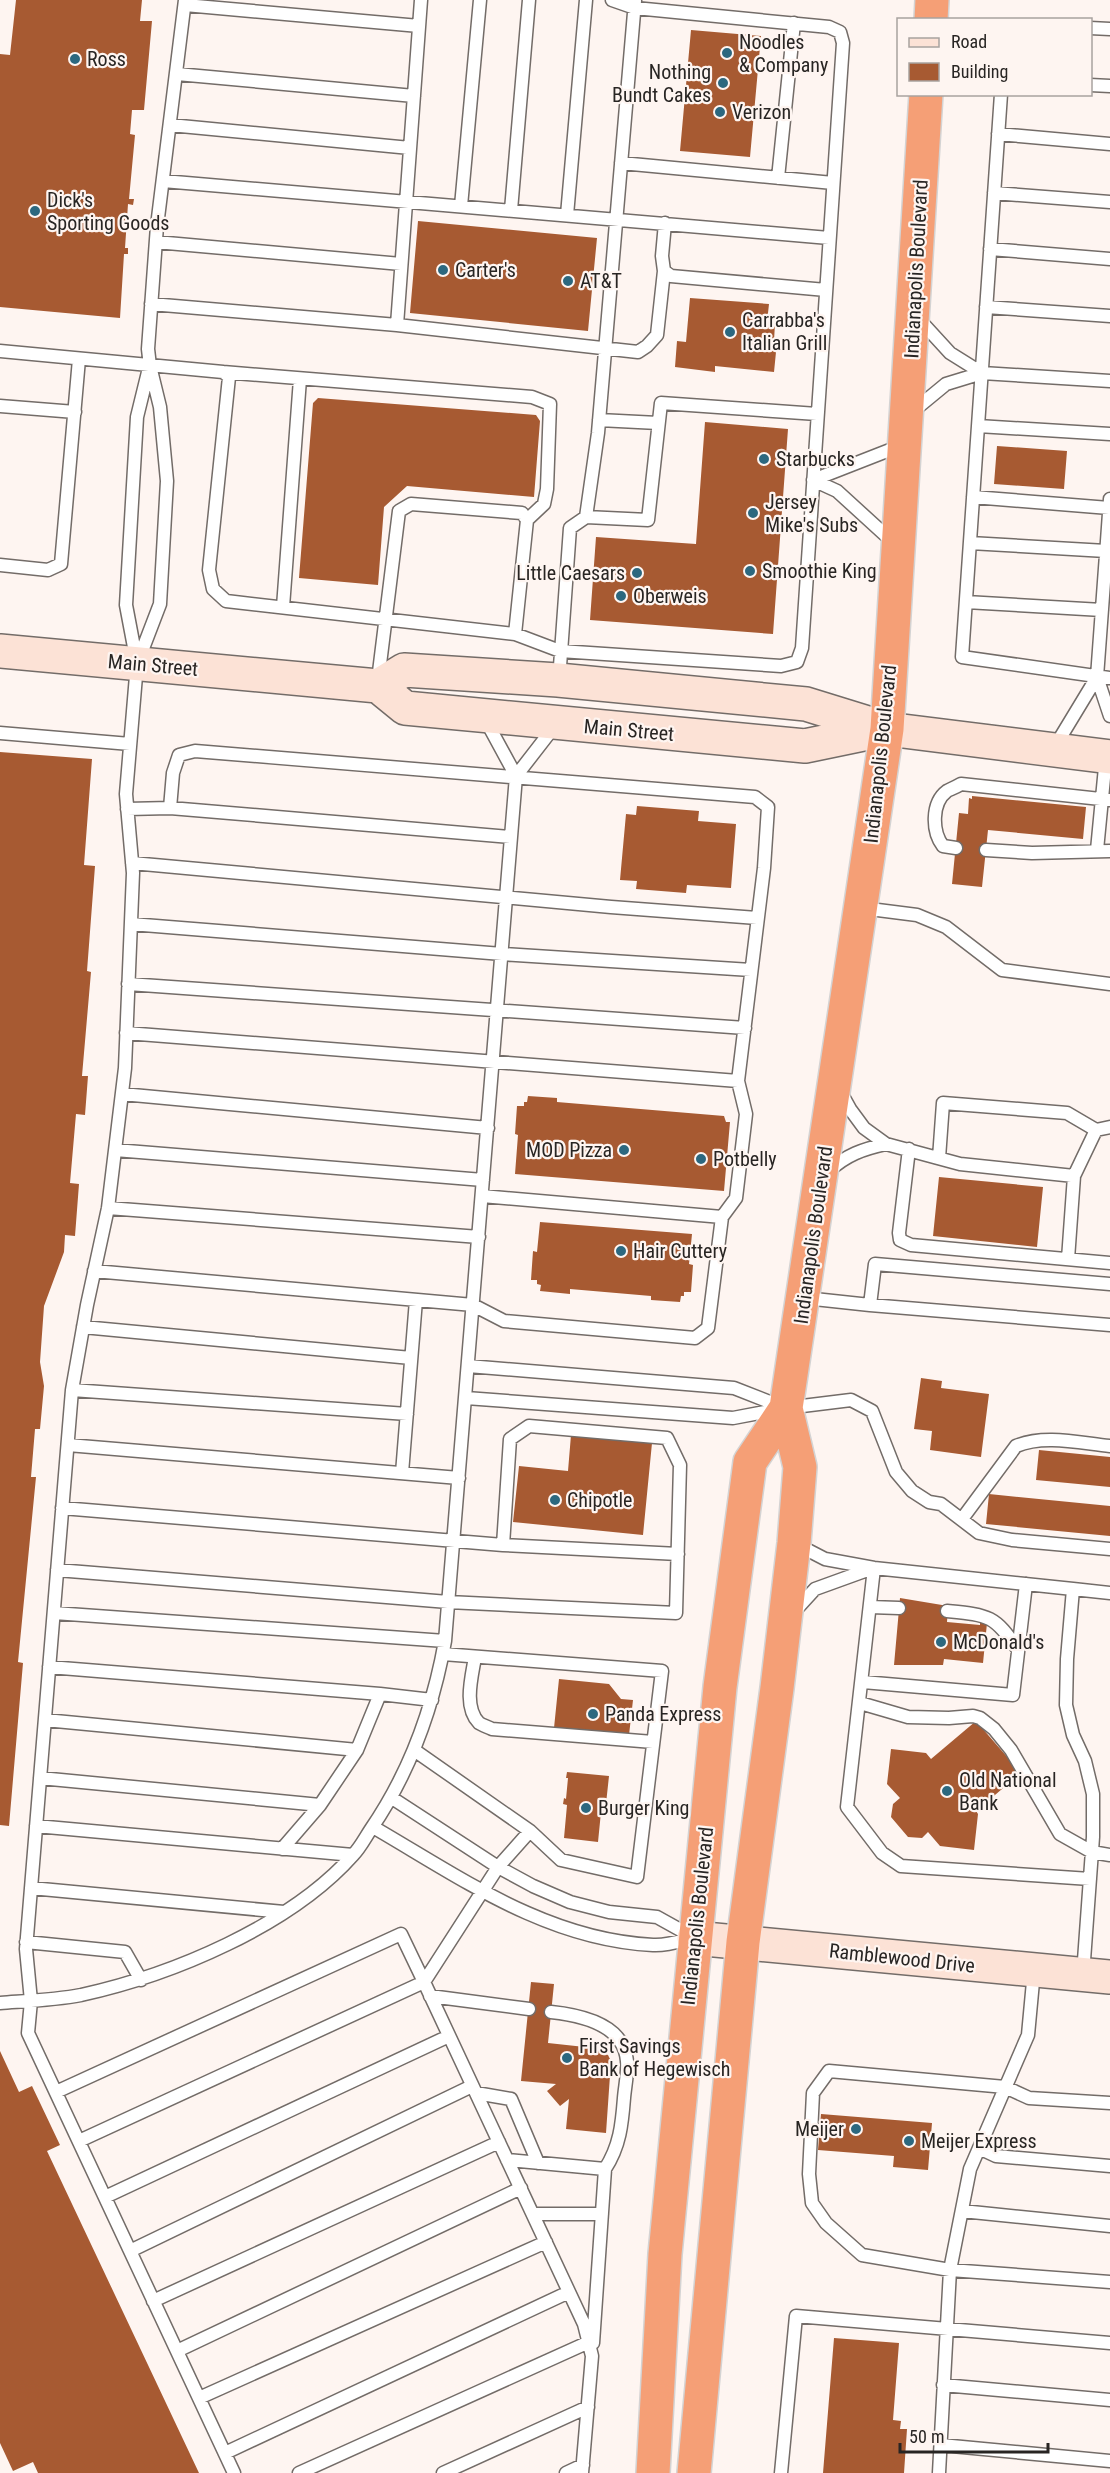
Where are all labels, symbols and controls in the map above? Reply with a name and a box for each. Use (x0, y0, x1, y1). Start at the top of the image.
legend (897, 18, 1092, 96)
place label: Noodles & Company (739, 30, 828, 77)
text: Road (951, 31, 987, 52)
marker: Noodles & Company (720, 46, 734, 60)
place label: Ross (87, 47, 126, 71)
marker: Ross (68, 52, 82, 66)
place label: Nothing Bundt Cakes (612, 60, 711, 107)
text: Building (951, 61, 1008, 82)
marker: Nothing Bundt Cakes (716, 76, 730, 90)
place label: Verizon (732, 100, 791, 124)
marker: Verizon (713, 105, 727, 119)
street label: Indianapolis Boulevard (899, 179, 933, 359)
place label: Dick's Sporting Goods (47, 188, 169, 235)
marker: Dick's Sporting Goods (28, 204, 42, 218)
place label: Carter's (455, 258, 516, 282)
marker: Carter's (436, 263, 450, 277)
place label: AT&T (580, 269, 622, 293)
marker: AT&T (561, 274, 575, 288)
place label: Carrabba's Italian Grill (742, 308, 827, 355)
marker: Carrabba's Italian Grill (723, 325, 737, 339)
place label: Starbucks (776, 447, 855, 471)
marker: Starbucks (757, 452, 771, 466)
place label: Jersey Mike's Subs (765, 490, 858, 537)
marker: Jersey Mike's Subs (746, 506, 760, 520)
place label: Smoothie King (762, 559, 877, 583)
place label: Little Caesars (516, 561, 625, 585)
marker: Smoothie King (743, 564, 757, 578)
marker: Little Caesars (630, 566, 644, 580)
place label: Oberweis (633, 584, 707, 608)
marker: Oberweis (614, 589, 628, 603)
street label: Main Street (107, 649, 199, 681)
street label: Indianapolis Boulevard (859, 664, 901, 844)
street label: Main Street (583, 714, 675, 746)
place label: MOD Pizza (526, 1138, 612, 1162)
marker: MOD Pizza (617, 1143, 631, 1157)
street label: Indianapolis Boulevard (789, 1145, 837, 1325)
place label: Potbelly (713, 1147, 777, 1171)
marker: Potbelly (694, 1152, 708, 1166)
place label: Hair Cuttery (633, 1239, 727, 1263)
marker: Hair Cuttery (614, 1244, 628, 1258)
place label: Chipotle (567, 1488, 632, 1512)
marker: Chipotle (548, 1493, 562, 1507)
place label: McDonald's (953, 1630, 1044, 1654)
marker: McDonald's (934, 1635, 948, 1649)
place label: Panda Express (605, 1702, 721, 1726)
marker: Panda Express (586, 1707, 600, 1721)
place label: Old National Bank (959, 1768, 1057, 1815)
marker: Old National Bank (940, 1784, 954, 1798)
place label: Burger King (598, 1796, 689, 1820)
marker: Burger King (579, 1801, 593, 1815)
street label: Indianapolis Boulevard (676, 1826, 718, 2006)
street label: Ramblewood Drive (828, 1938, 976, 1978)
place label: First Savings Bank of Hegewisch (579, 2034, 730, 2081)
marker: First Savings Bank of Hegewisch (560, 2051, 574, 2065)
place label: Meijer (795, 2117, 844, 2141)
marker: Meijer (849, 2122, 863, 2136)
place label: Meijer Express (921, 2129, 1037, 2153)
marker: Meijer Express (902, 2134, 916, 2148)
scale bar (900, 2416, 1048, 2454)
text: 50 m (909, 2426, 944, 2447)

